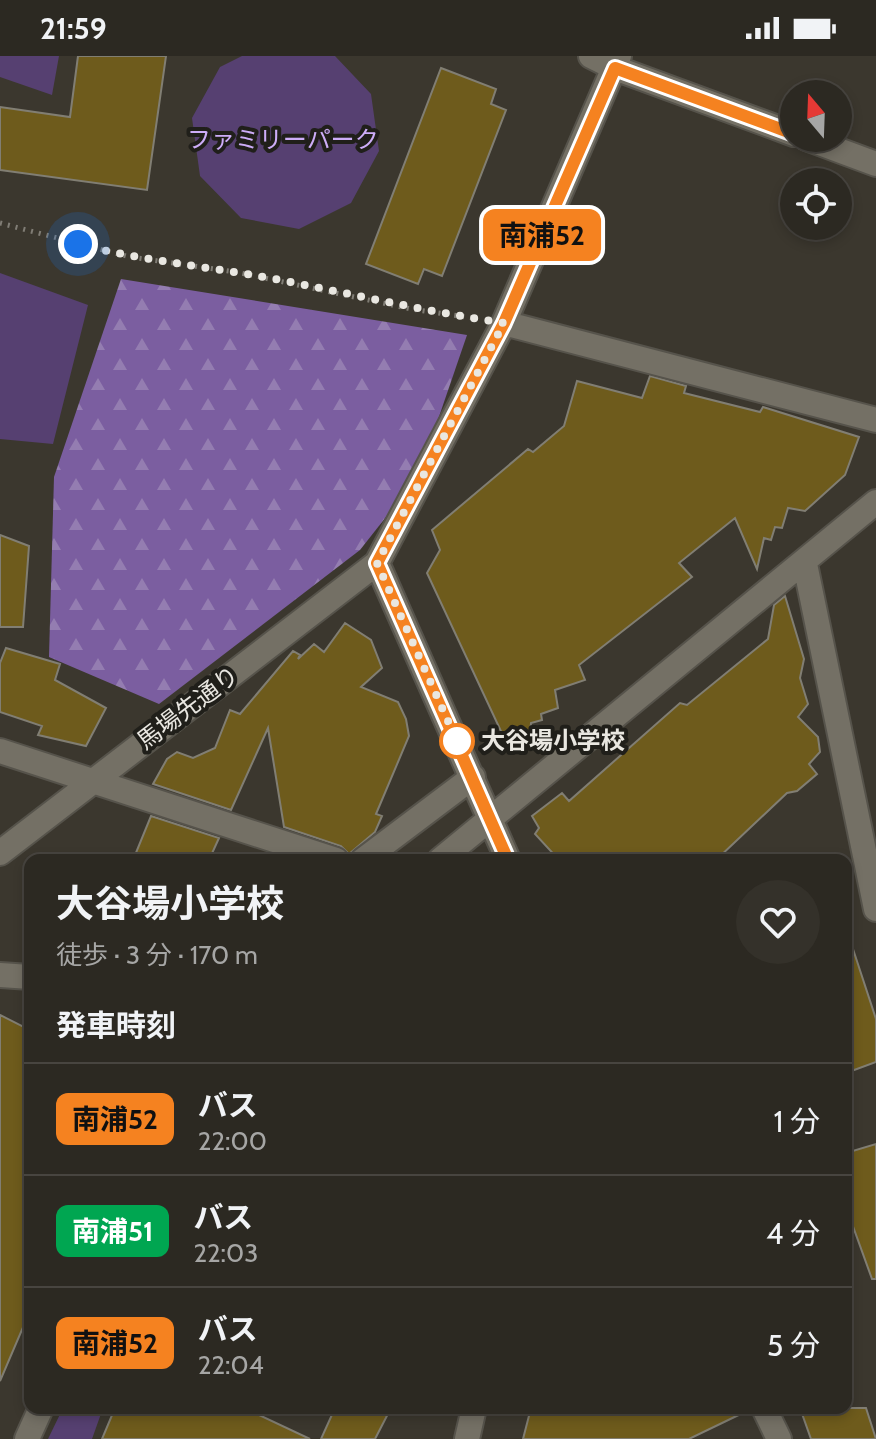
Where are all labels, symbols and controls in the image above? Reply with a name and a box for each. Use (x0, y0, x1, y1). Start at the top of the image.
text: 21:59 (40, 10, 107, 47)
north arrow (780, 80, 852, 152)
map controls (780, 80, 852, 240)
park label: ファミリーパーク (187, 125, 379, 154)
button: locate (780, 168, 852, 240)
line badge: 南浦52 (486, 209, 598, 261)
text: 南浦52 (499, 218, 585, 252)
your location (58, 224, 98, 264)
street label: 馬場先通り (131, 660, 244, 755)
marker: 大谷場小学校 (440, 724, 474, 758)
place label: 大谷場小学校 (481, 726, 625, 755)
text: 大谷場小学校 (56, 880, 284, 927)
button: heart (736, 880, 820, 964)
text: 徒歩 · 3 分 · 170 m (56, 939, 258, 971)
text: 発車時刻 (56, 1007, 176, 1044)
text: バス (198, 1087, 258, 1124)
text: 南浦52 (72, 1102, 158, 1136)
text: 1 分 (773, 1103, 820, 1140)
text: 22:00 (198, 1125, 267, 1157)
text: バス (193, 1199, 253, 1236)
text: 南浦51 (72, 1214, 153, 1248)
text: 4 分 (766, 1215, 820, 1252)
text: 22:03 (193, 1237, 258, 1269)
text: バス (198, 1311, 258, 1348)
text: 南浦52 (72, 1326, 158, 1360)
text: 5 分 (767, 1327, 820, 1364)
text: 22:04 (198, 1349, 264, 1381)

